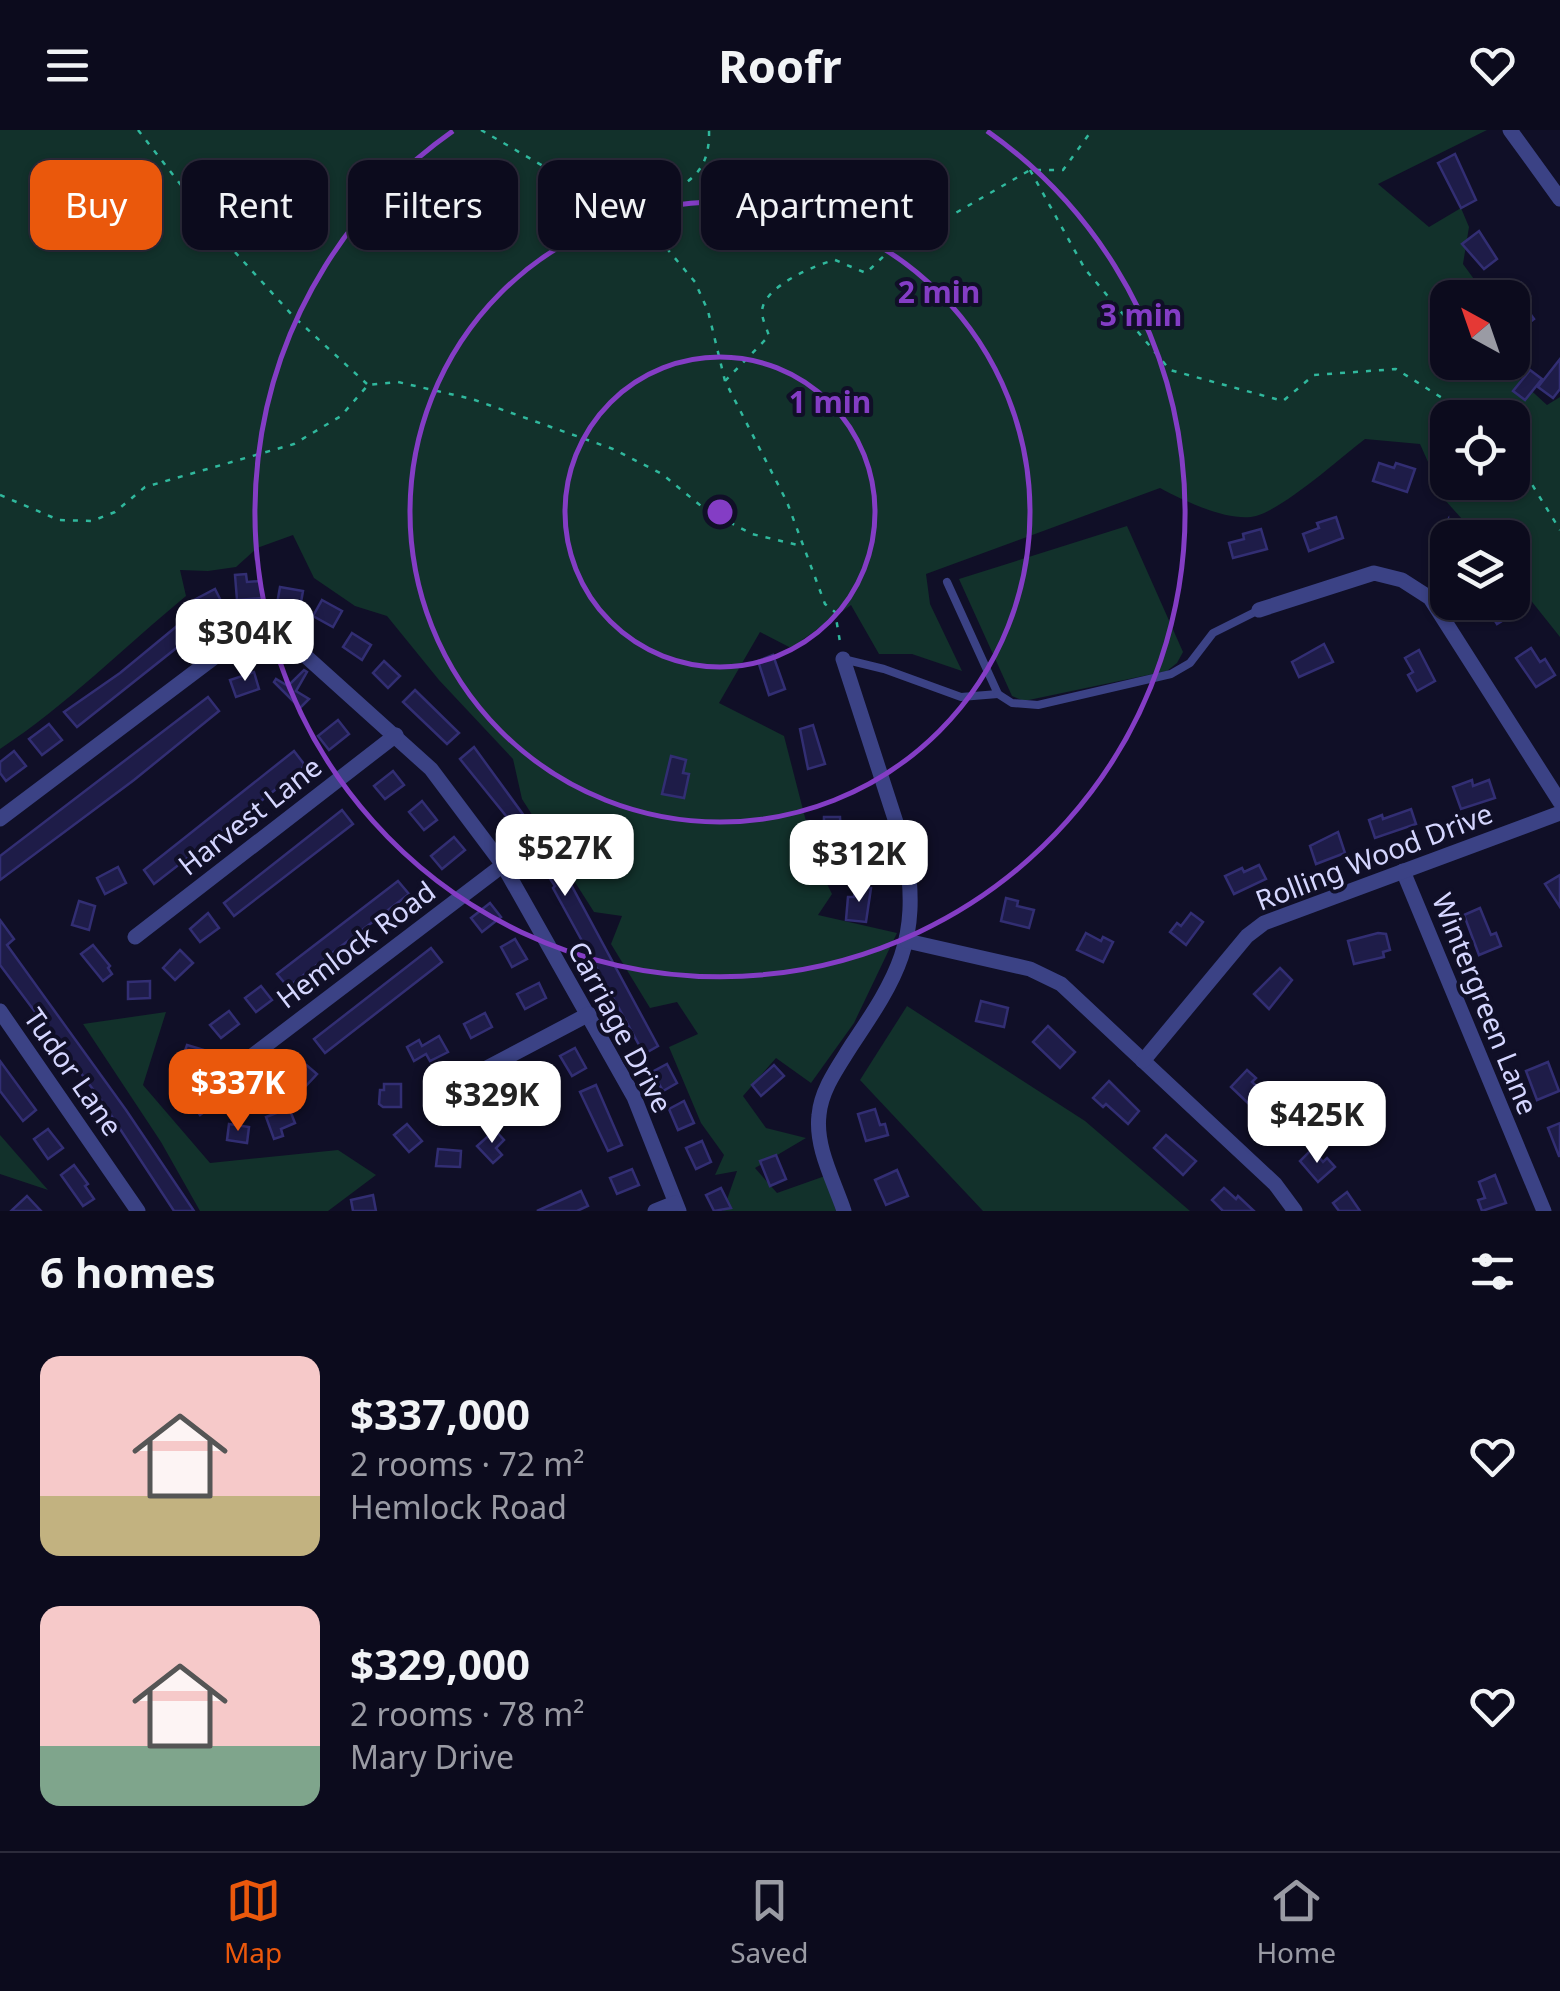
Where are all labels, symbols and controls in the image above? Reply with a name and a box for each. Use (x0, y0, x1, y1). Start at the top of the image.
text: Roofr (718, 35, 842, 96)
icon: menu (40, 38, 95, 93)
icon: heart (1465, 38, 1520, 93)
chip: Buy (30, 160, 162, 250)
chip: Rent (182, 160, 328, 250)
chip: Filters (348, 160, 518, 250)
chip: New (538, 160, 681, 250)
chip: Apartment (701, 160, 948, 250)
text: 2 min (898, 271, 980, 312)
north arrow (1430, 280, 1530, 380)
map controls (1430, 280, 1530, 620)
text: 3 min (1100, 294, 1182, 335)
text: 1 min (789, 381, 871, 422)
button: locate (1430, 400, 1530, 500)
centre of rings (702, 494, 738, 530)
button: layers (1430, 520, 1530, 620)
pin: $304K (175, 599, 315, 684)
text: $304K (198, 610, 292, 653)
street label: Harvest Lane (170, 747, 329, 883)
street label: Rolling Wood Drive (1250, 793, 1498, 919)
pin: $527K (495, 814, 635, 899)
pin: $312K (789, 820, 929, 905)
text: $527K (518, 825, 612, 868)
text: $312K (812, 831, 906, 874)
street label: Hemlock Road (268, 872, 443, 1017)
street label: Wintergreen Lane (1424, 887, 1548, 1120)
street label: Carriage Drive (560, 934, 682, 1119)
street label: Tudor Lane (16, 1000, 132, 1143)
pin: $337K (168, 1049, 308, 1134)
text: $337K (191, 1060, 285, 1103)
pin: $329K (422, 1061, 562, 1146)
text: $329K (445, 1072, 539, 1115)
pin: $425K (1247, 1081, 1387, 1166)
text: $425K (1270, 1092, 1364, 1135)
text: 6 homes (40, 1243, 216, 1300)
icon: filters (1465, 1244, 1520, 1299)
text: $337,000 (350, 1385, 530, 1442)
icon: home (120, 1396, 240, 1516)
icon: heart (1465, 1429, 1520, 1484)
text: 2 rooms · 72 m² (350, 1442, 584, 1485)
text: Hemlock Road (350, 1485, 567, 1528)
text: $329,000 (350, 1635, 530, 1692)
icon: home (120, 1646, 240, 1766)
icon: heart (1465, 1679, 1520, 1734)
text: 2 rooms · 78 m² (350, 1692, 584, 1735)
text: Mary Drive (350, 1735, 514, 1778)
tab: Map (224, 1873, 282, 1971)
tab: Saved (730, 1873, 808, 1971)
tab: Home (1256, 1873, 1336, 1971)

